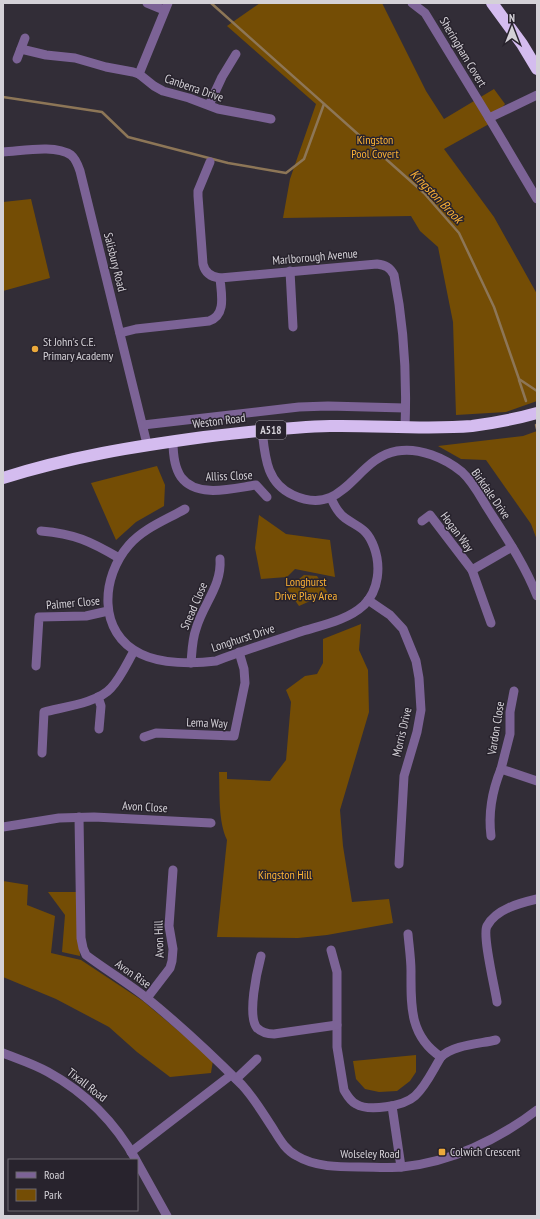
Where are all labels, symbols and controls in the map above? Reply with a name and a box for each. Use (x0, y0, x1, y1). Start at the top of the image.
north arrow (492, 8, 532, 48)
text: N (509, 11, 515, 25)
street label: Sheringham Covert (437, 14, 491, 90)
street label: Canberra Drive (163, 70, 226, 105)
park label: Kingston Pool Covert (351, 132, 399, 161)
water label: Kingston Brook (407, 166, 468, 228)
street label: Salisbury Road (101, 231, 130, 293)
street label: Marlborough Avenue (272, 245, 358, 268)
place label: St John's C.E. Primary Academy (43, 334, 114, 363)
marker: St John's C.E. Primary Academy (30, 344, 40, 354)
street label: Weston Road (192, 410, 246, 431)
road number: A518 (256, 421, 286, 439)
street label: Birkdale Drive (469, 466, 514, 522)
street label: Alliss Close (205, 467, 253, 484)
street label: Hogan Way (438, 509, 478, 555)
park label: Longhurst Drive Play Area (275, 574, 337, 603)
street label: Snead Close (177, 580, 210, 632)
street label: Palmer Close (46, 593, 100, 612)
street label: Longhurst Drive (209, 620, 276, 655)
street label: Vardon Close (484, 700, 507, 757)
street label: Morris Drive (389, 706, 414, 758)
street label: Lema Way (186, 714, 228, 731)
street label: Avon Close (122, 798, 168, 815)
park label: Kingston Hill (258, 867, 312, 882)
street label: Avon Hill (150, 920, 167, 958)
street label: Avon Rise (112, 956, 154, 991)
street label: Tixall Road (64, 1064, 110, 1105)
place label: Colwich Crescent (450, 1144, 521, 1159)
street label: Wolseley Road (340, 1146, 400, 1161)
marker: Colwich Crescent (437, 1147, 447, 1157)
legend (8, 1159, 138, 1211)
text: Road (44, 1167, 64, 1182)
text: Park (44, 1187, 62, 1202)

